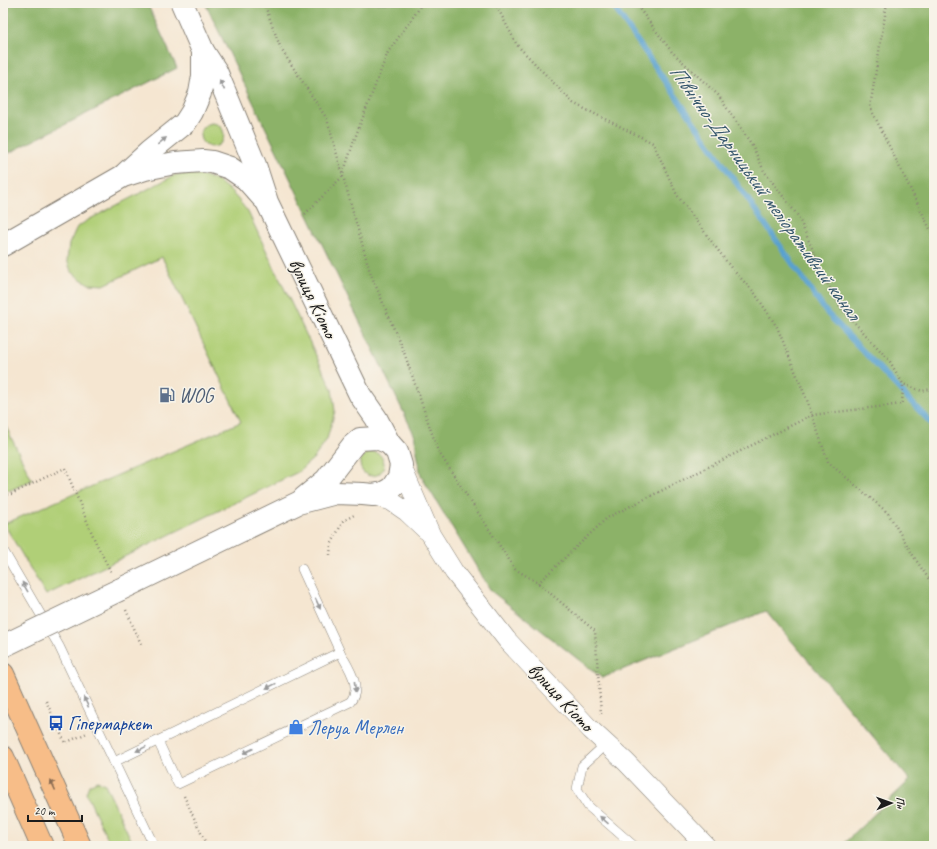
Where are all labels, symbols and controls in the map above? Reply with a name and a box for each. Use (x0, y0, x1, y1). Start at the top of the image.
water label: Північно-Дарницький меліоративний канал (664, 60, 868, 327)
one-way arrow (219, 79, 225, 90)
one-way arrow (157, 137, 168, 146)
street label: вулиця Кіото (283, 254, 344, 344)
place label: WOG (179, 383, 215, 408)
fuel station icon: WOG (158, 386, 176, 404)
one-way arrow (21, 581, 28, 593)
one-way arrow (315, 598, 321, 610)
street label: вулиця Кіото (523, 657, 601, 738)
one-way arrow (351, 681, 358, 693)
one-way arrow (265, 683, 276, 689)
one-way arrow (83, 696, 89, 707)
place label: Гіпермаркет (68, 711, 153, 736)
bus stop icon: Гіпермаркет (47, 714, 65, 732)
place label: Леруа Мерлен (308, 715, 405, 740)
shop icon: Леруа Мерлен (287, 718, 305, 736)
one-way arrow (136, 746, 147, 752)
one-way arrow (243, 748, 254, 754)
one-way arrow (50, 779, 56, 790)
north arrow (871, 783, 911, 823)
scale bar (28, 797, 82, 823)
text: Пн (894, 797, 908, 810)
text: 20 m (34, 803, 56, 819)
one-way arrow (599, 816, 610, 825)

